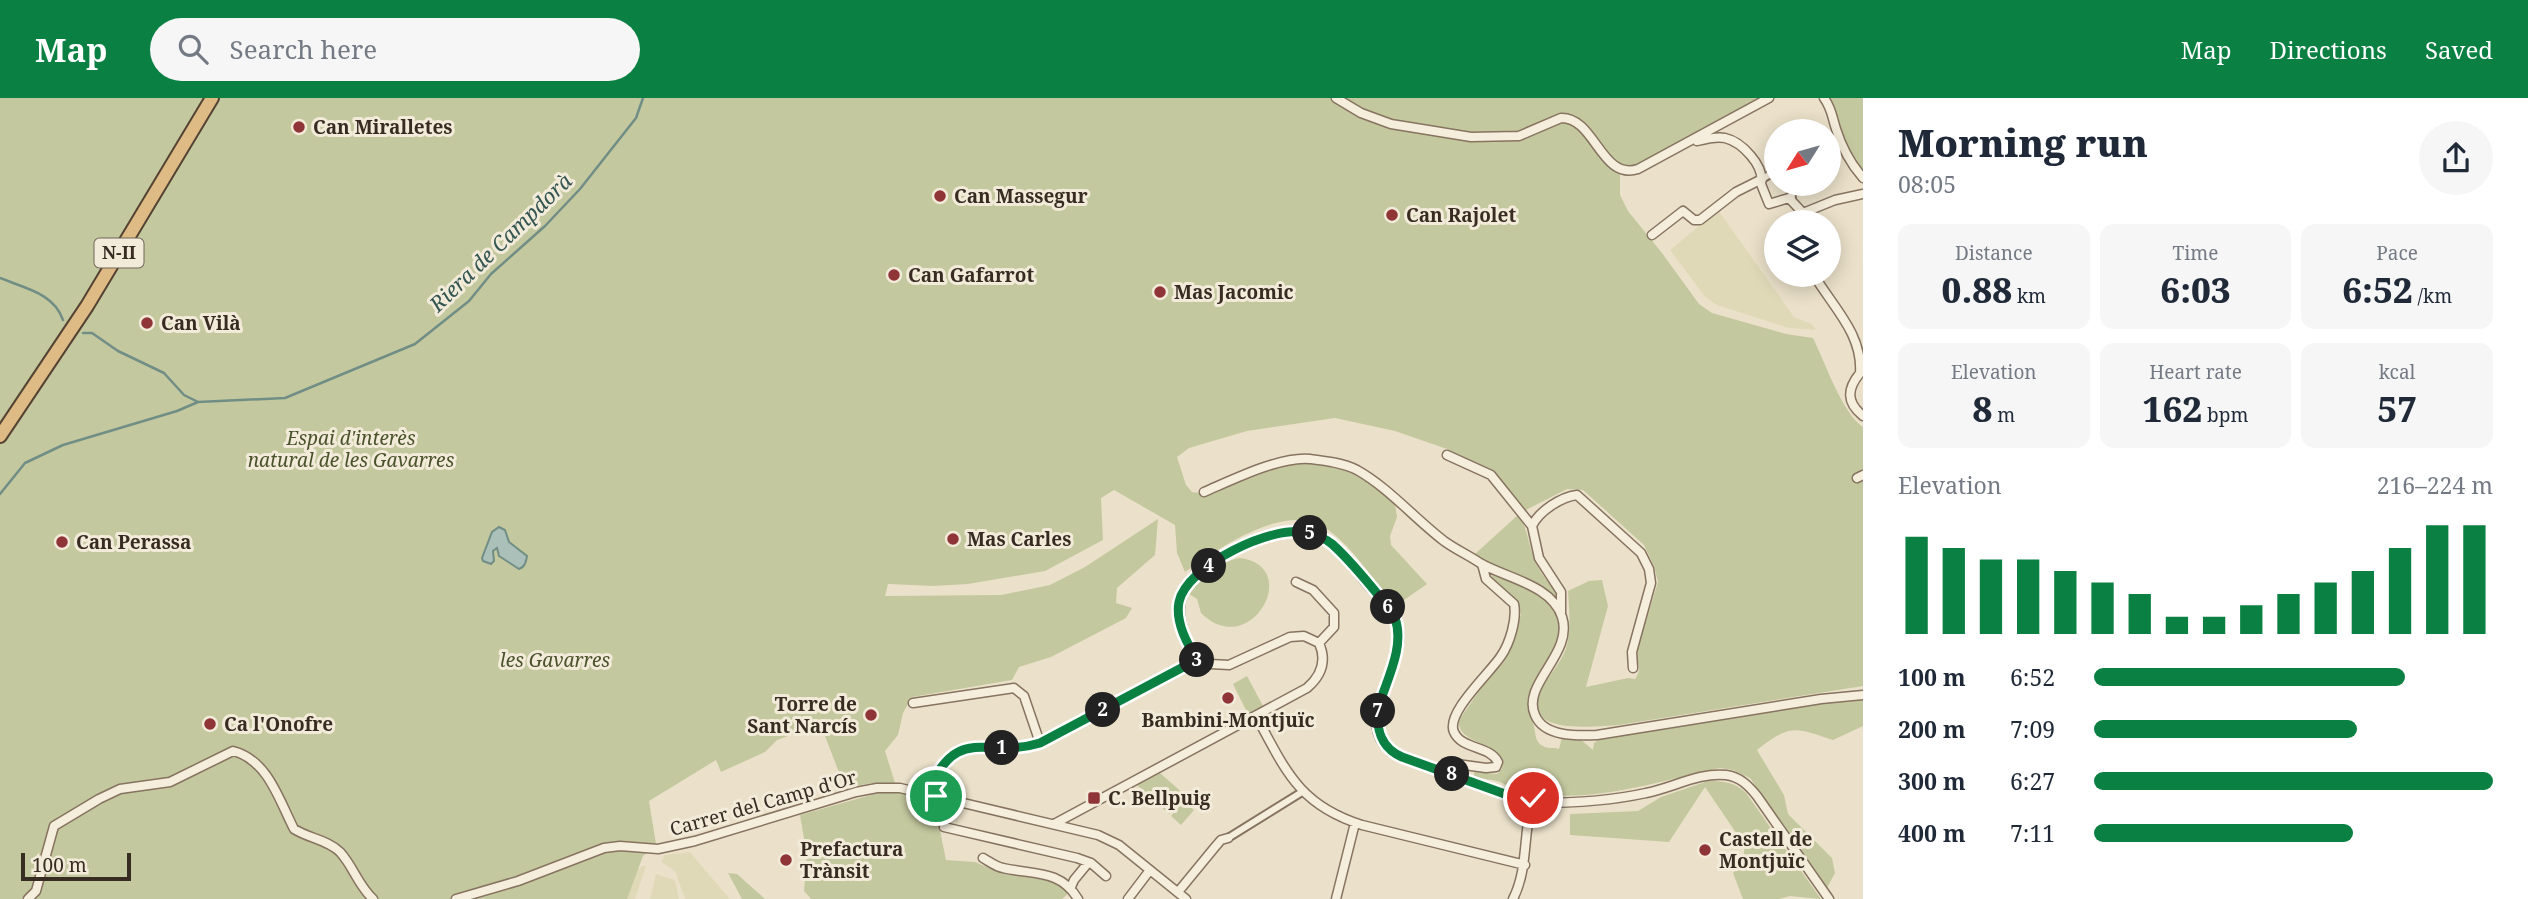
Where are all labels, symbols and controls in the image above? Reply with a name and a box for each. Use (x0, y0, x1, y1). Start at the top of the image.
search box (150, 18, 640, 81)
text: Map (35, 27, 108, 72)
icon: search (174, 30, 212, 68)
text: Search here (230, 31, 377, 67)
text: Map (2181, 33, 2232, 66)
text: Directions (2270, 33, 2387, 66)
text: Saved (2425, 33, 2493, 66)
place label: Can Miralletes (313, 114, 452, 140)
text: Morning run (1898, 116, 2148, 168)
marker: Can Miralletes (291, 119, 307, 135)
north arrow (1764, 119, 1841, 196)
map controls (1764, 119, 1841, 287)
button: share (2419, 121, 2493, 195)
water label: Riera de Campdorà (422, 166, 578, 318)
text: 08:05 (1898, 168, 1956, 200)
place label: Can Massegur (954, 183, 1088, 209)
marker: Can Massegur (932, 188, 948, 204)
place label: Can Rajolet (1406, 202, 1516, 228)
marker: Can Rajolet (1384, 207, 1400, 223)
button: layers (1764, 210, 1841, 287)
road number: N-II (94, 238, 144, 268)
text: Distance (1955, 240, 2033, 266)
text: Time (2173, 240, 2218, 266)
text: Pace (2376, 240, 2418, 266)
place label: Can Gafarrot (908, 262, 1034, 288)
text: 0.88 (1942, 266, 2012, 313)
text: 6:03 (2160, 266, 2231, 313)
text: 6:52 (2342, 266, 2413, 313)
marker: Can Gafarrot (886, 267, 902, 283)
place label: Mas Jacomic (1174, 279, 1294, 305)
text: km (2012, 283, 2046, 309)
text: /km (2413, 283, 2452, 309)
marker: Mas Jacomic (1152, 284, 1168, 300)
place label: Can Vilà (161, 310, 241, 336)
marker: Can Vilà (139, 315, 155, 331)
text: Elevation (1951, 359, 2037, 385)
text: Heart rate (2149, 359, 2242, 385)
text: kcal (2379, 359, 2416, 385)
text: 8 (1972, 385, 1992, 432)
text: 162 (2143, 385, 2202, 432)
text: 57 (2377, 385, 2417, 432)
text: m (1992, 402, 2015, 428)
text: bpm (2202, 402, 2248, 428)
park label: Espai d'interès natural de les Gavarres (248, 425, 454, 473)
text: Elevation (1898, 469, 2002, 501)
text: 216–224 m (2377, 469, 2493, 501)
pin: 5 (1292, 516, 1328, 550)
text: 5 (1304, 519, 1315, 545)
place label: Mas Carles (967, 526, 1071, 552)
place label: Can Perassa (76, 529, 191, 555)
marker: Mas Carles (945, 531, 961, 547)
marker: Can Perassa (54, 534, 70, 550)
pin: 4 (1192, 548, 1226, 584)
text: 4 (1203, 552, 1214, 578)
pin: 6 (1370, 589, 1406, 624)
text: 6 (1382, 593, 1393, 619)
pin: 3 (1180, 642, 1214, 678)
text: 3 (1191, 646, 1202, 672)
park label: les Gavarres (500, 647, 610, 673)
text: 100 m (1898, 661, 1966, 693)
text: 6:52 (2010, 661, 2055, 693)
marker: Bambini-Montjuïc (1220, 690, 1236, 706)
place label: Torre de Sant Narcís (747, 691, 857, 739)
pin: 2 (1086, 692, 1120, 728)
pin: 7 (1360, 694, 1396, 728)
text: 2 (1097, 696, 1108, 722)
text: 7 (1372, 697, 1383, 723)
marker: Torre de Sant Narcís (863, 707, 879, 723)
place label: Bambini-Montjuïc (1141, 707, 1315, 733)
place label: Ca l'Onofre (224, 711, 333, 737)
text: 200 m (1898, 713, 1966, 745)
text: 7:09 (2010, 713, 2055, 745)
marker: Ca l'Onofre (202, 716, 218, 732)
pin: 1 (984, 730, 1020, 766)
text: 1 (996, 734, 1007, 760)
pin: 8 (1434, 756, 1470, 792)
text: 8 (1446, 760, 1457, 786)
street label: Carrer del Camp d'Or (667, 764, 859, 842)
text: 300 m (1898, 765, 1966, 797)
text: 6:27 (2010, 765, 2055, 797)
pin (906, 766, 966, 826)
pin (1503, 768, 1563, 828)
icon: arrive (917, 777, 955, 815)
icon: check (1514, 779, 1552, 817)
place label: C. Bellpuig (1108, 785, 1211, 811)
marker: C. Bellpuig (1086, 790, 1102, 806)
text: 400 m (1898, 817, 1966, 849)
text: 7:11 (2010, 817, 2055, 849)
place label: Castell de Montjuïc (1719, 826, 1812, 874)
place label: Prefactura Trànsit (800, 836, 903, 884)
marker: Castell de Montjuïc (1697, 842, 1713, 858)
scale bar (21, 850, 131, 882)
text: 100 m (32, 852, 87, 878)
marker: Prefactura Trànsit (778, 852, 794, 868)

